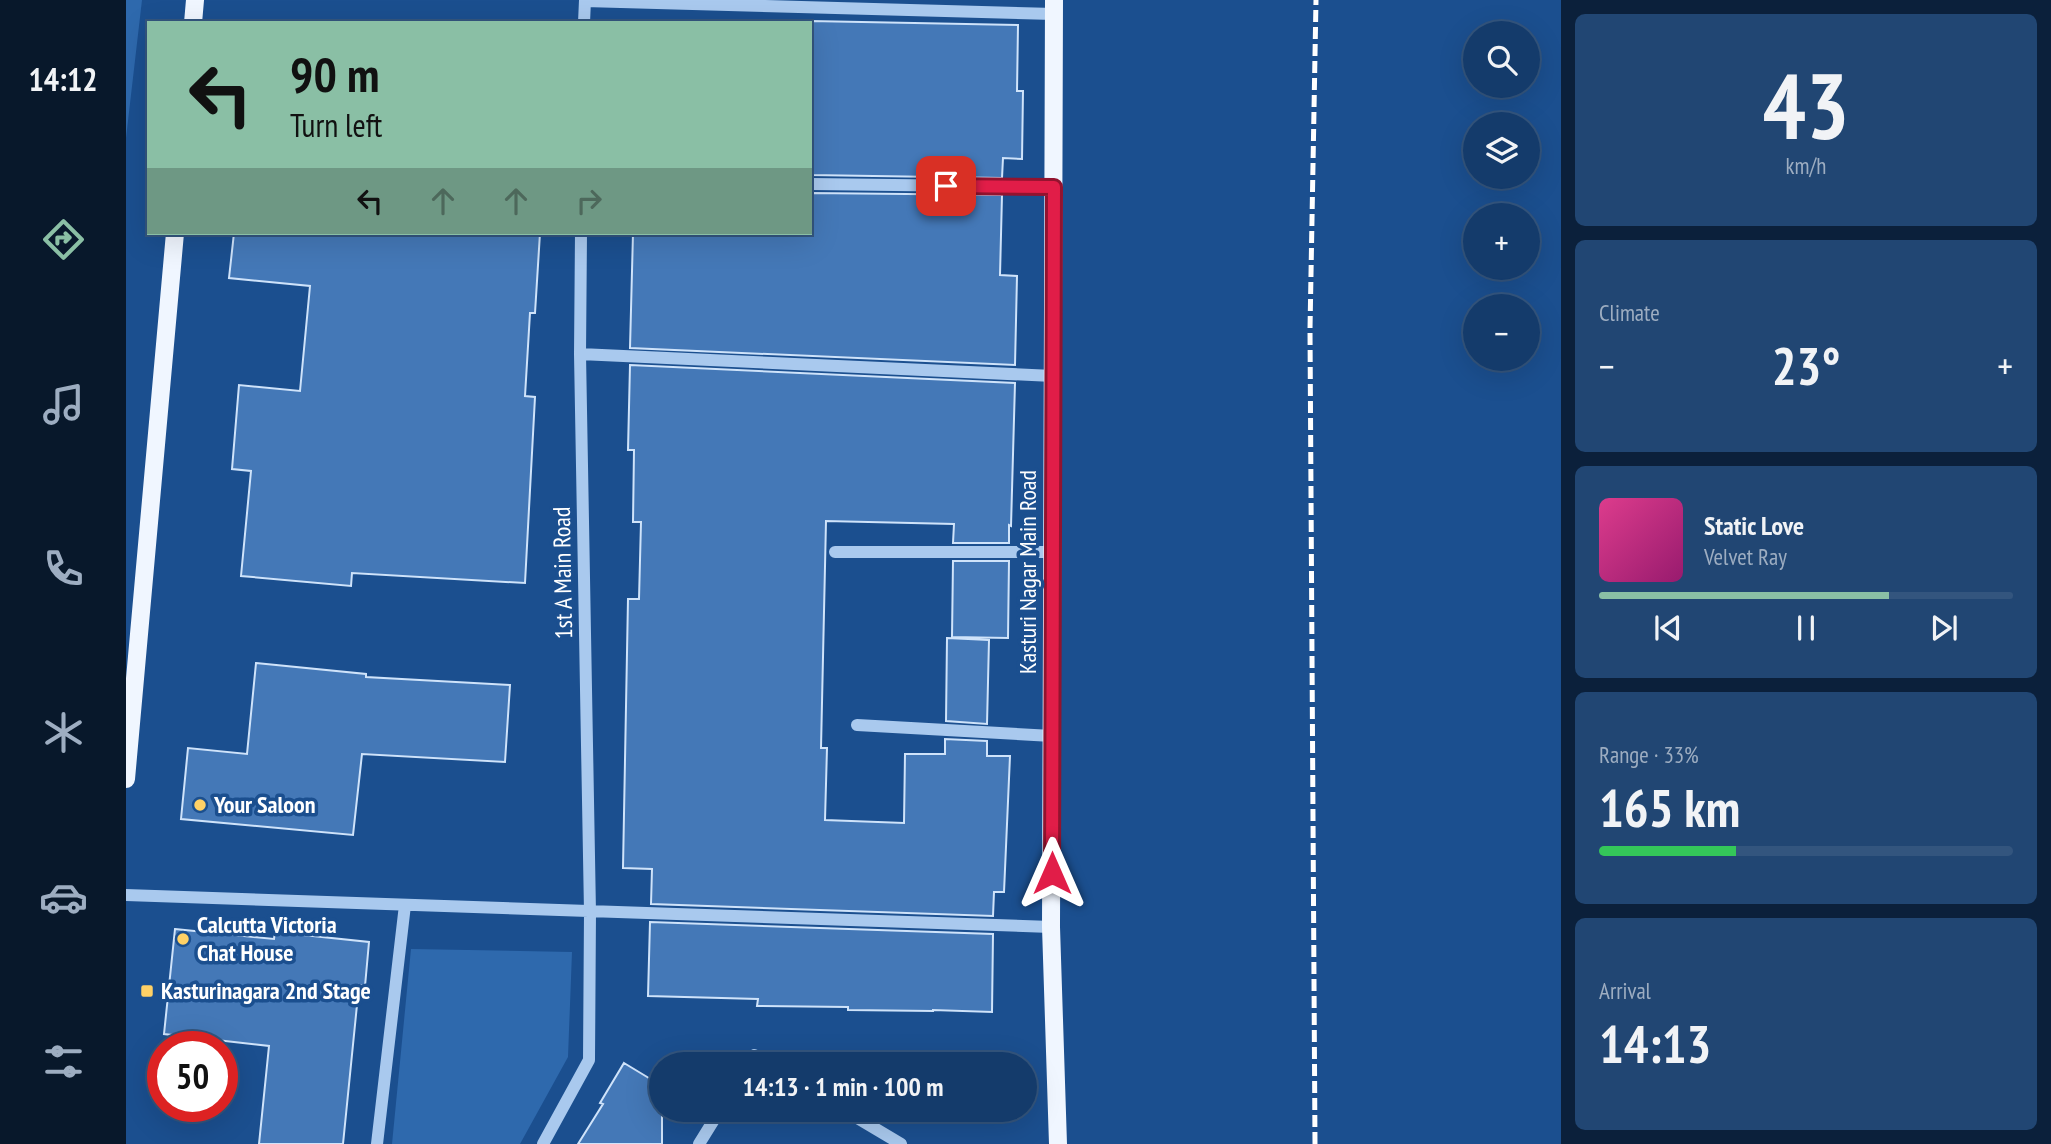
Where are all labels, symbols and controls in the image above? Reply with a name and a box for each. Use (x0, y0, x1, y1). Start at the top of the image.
map controls (1463, 21, 1540, 371)
button: search (1463, 21, 1540, 98)
text: 90 m (290, 42, 379, 106)
text: 43 (1763, 46, 1850, 164)
icon: left (175, 49, 266, 140)
text: 14:12 (28, 58, 98, 100)
text: Turn left (290, 104, 382, 146)
button: layers (1463, 112, 1540, 189)
text: km/h (1786, 151, 1826, 180)
pin (916, 156, 976, 216)
icon: arrive (927, 167, 965, 205)
icon: left (351, 182, 389, 220)
icon: ahead (424, 182, 462, 220)
icon: ahead (497, 182, 535, 220)
icon: right (570, 182, 608, 220)
button: + (1463, 203, 1540, 280)
icon: directions (39, 215, 88, 264)
button: − (1463, 294, 1540, 371)
text: Climate (1599, 298, 1660, 327)
text: 23° (1772, 332, 1840, 399)
text: − (1599, 341, 1615, 390)
text: + (1997, 341, 2013, 390)
icon: music (39, 380, 88, 429)
street label: Kasturi Nagar Main Road (1012, 470, 1043, 674)
street label: 1st A Main Road (546, 507, 579, 639)
text: Static Love (1704, 509, 1804, 542)
text: Velvet Ray (1704, 542, 1787, 571)
icon: phone (39, 544, 88, 593)
icon: previous (1649, 609, 1687, 647)
icon: pause (1787, 609, 1825, 647)
icon: next (1925, 609, 1963, 647)
icon: climate (39, 708, 88, 757)
text: Range · 33% (1599, 740, 1699, 769)
text: 165 km (1599, 774, 1740, 841)
place label: Your Saloon (213, 789, 315, 820)
marker: Your Saloon (192, 797, 208, 813)
position arrow (1015, 836, 1089, 910)
icon: car (39, 873, 88, 922)
place label: Calcutta Victoria Chat House (197, 909, 337, 968)
marker: Calcutta Victoria Chat House (175, 931, 191, 947)
place label: Kasturinagara 2nd Stage (161, 975, 371, 1006)
text: Arrival (1599, 976, 1651, 1005)
marker: Kasturinagara 2nd Stage (139, 983, 155, 999)
text: 14:13 (1599, 1010, 1711, 1077)
speed limit sign: 50 (147, 1031, 238, 1122)
icon: filters (39, 1037, 88, 1086)
text: 14:13 · 1 min · 100 m (743, 1070, 943, 1103)

